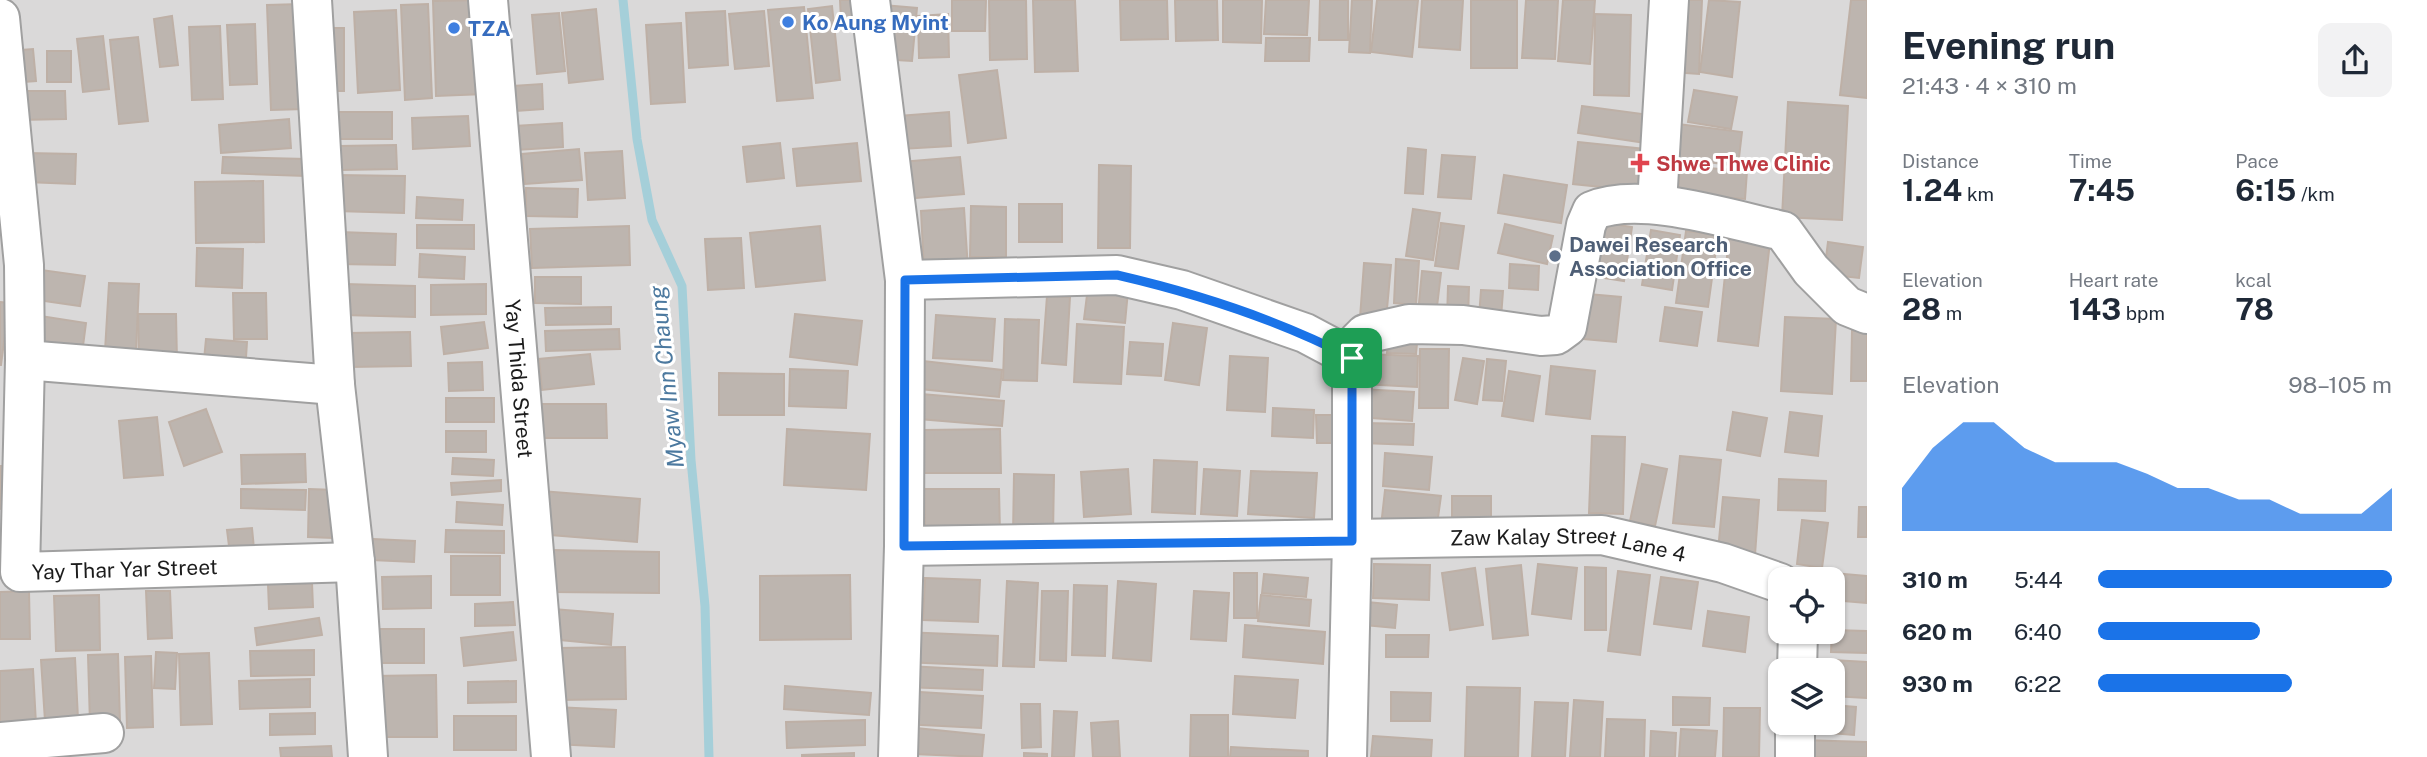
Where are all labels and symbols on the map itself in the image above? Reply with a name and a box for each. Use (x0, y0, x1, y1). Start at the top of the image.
place label: Ko Aung Myint (802, 10, 949, 35)
marker: Ko Aung Myint (780, 14, 796, 30)
place label: TZA (468, 16, 511, 41)
marker: TZA (446, 20, 462, 36)
place label: Shwe Thwe Clinic (1656, 151, 1831, 176)
marker: Shwe Thwe Clinic (1630, 153, 1650, 173)
place label: Dawei Research Association Office (1569, 232, 1752, 281)
marker: Dawei Research Association Office (1547, 248, 1563, 264)
water label: Myaw Inn Chaung (643, 284, 689, 470)
street label: Yay Thida Street (500, 298, 539, 459)
pin (1322, 328, 1382, 388)
street label: Zaw Kalay Street Lane 4 (1450, 522, 1688, 567)
street label: Yay Thar Yar Street (31, 554, 218, 584)

